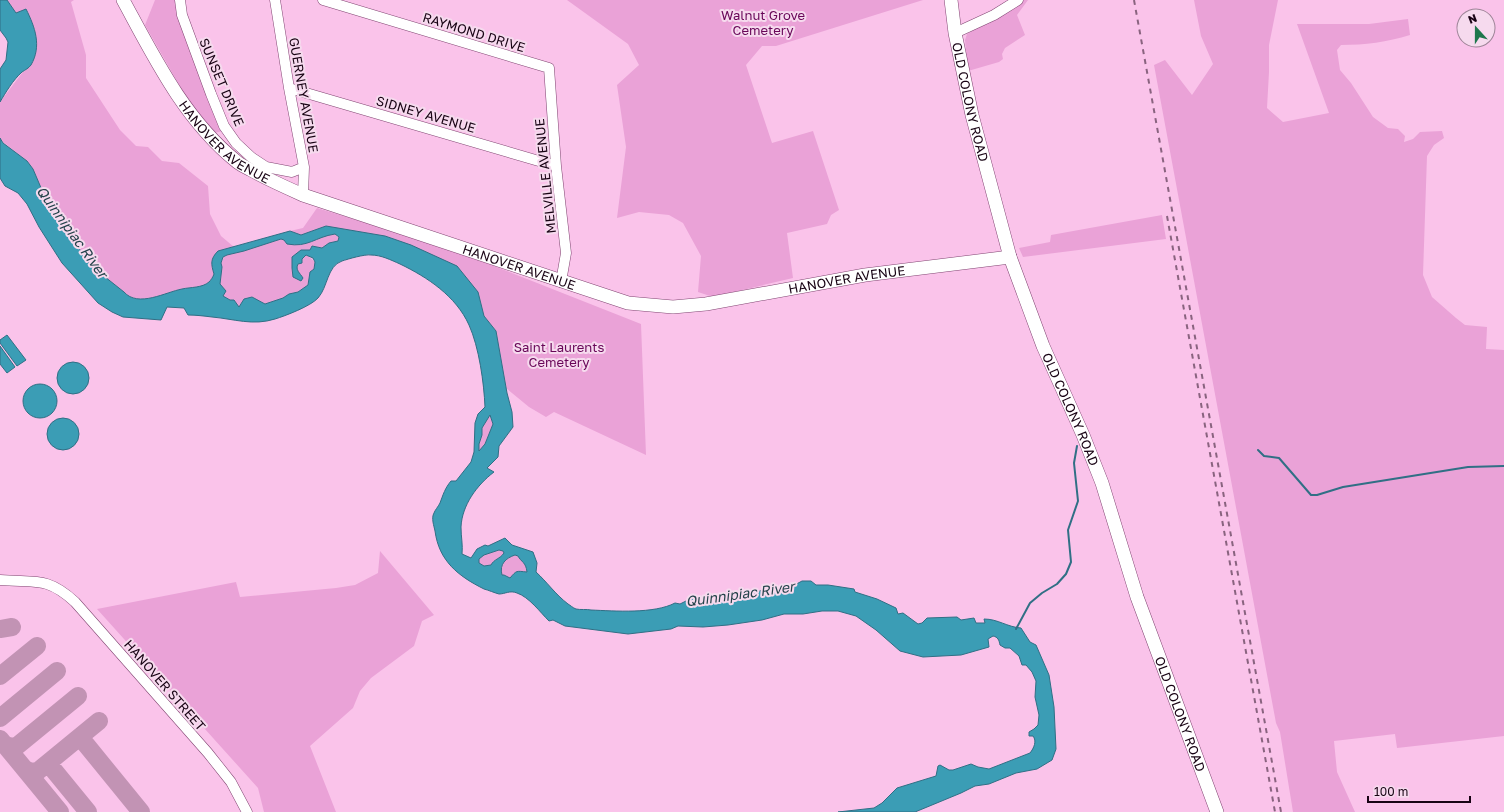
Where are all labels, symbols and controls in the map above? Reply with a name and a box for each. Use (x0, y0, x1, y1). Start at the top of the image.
park label: Walnut Grove Cemetery (721, 7, 805, 38)
north arrow (1456, 8, 1496, 48)
street label: RAYMOND DRIVE (421, 9, 527, 55)
text: N (1466, 11, 1478, 26)
street label: SUNSET DRIVE (196, 36, 248, 128)
street label: GUERNEY AVENUE (286, 36, 322, 154)
street label: OLD COLONY ROAD (949, 41, 992, 163)
street label: SIDNEY AVENUE (375, 92, 478, 136)
street label: HANOVER AVENUE (176, 97, 273, 187)
street label: MELVILLE AVENUE (531, 118, 559, 234)
water label: Quinnipiac River (33, 182, 113, 283)
street label: HANOVER AVENUE (460, 241, 578, 293)
street label: HANOVER AVENUE (787, 262, 906, 297)
park label: Saint Laurents Cemetery (514, 339, 604, 370)
street label: OLD COLONY ROAD (1039, 350, 1102, 468)
water label: Quinnipiac River (685, 577, 798, 610)
street label: HANOVER STREET (121, 636, 209, 734)
street label: OLD COLONY ROAD (1152, 654, 1209, 774)
scale bar (1368, 778, 1470, 804)
text: 100 m (1374, 784, 1408, 799)

